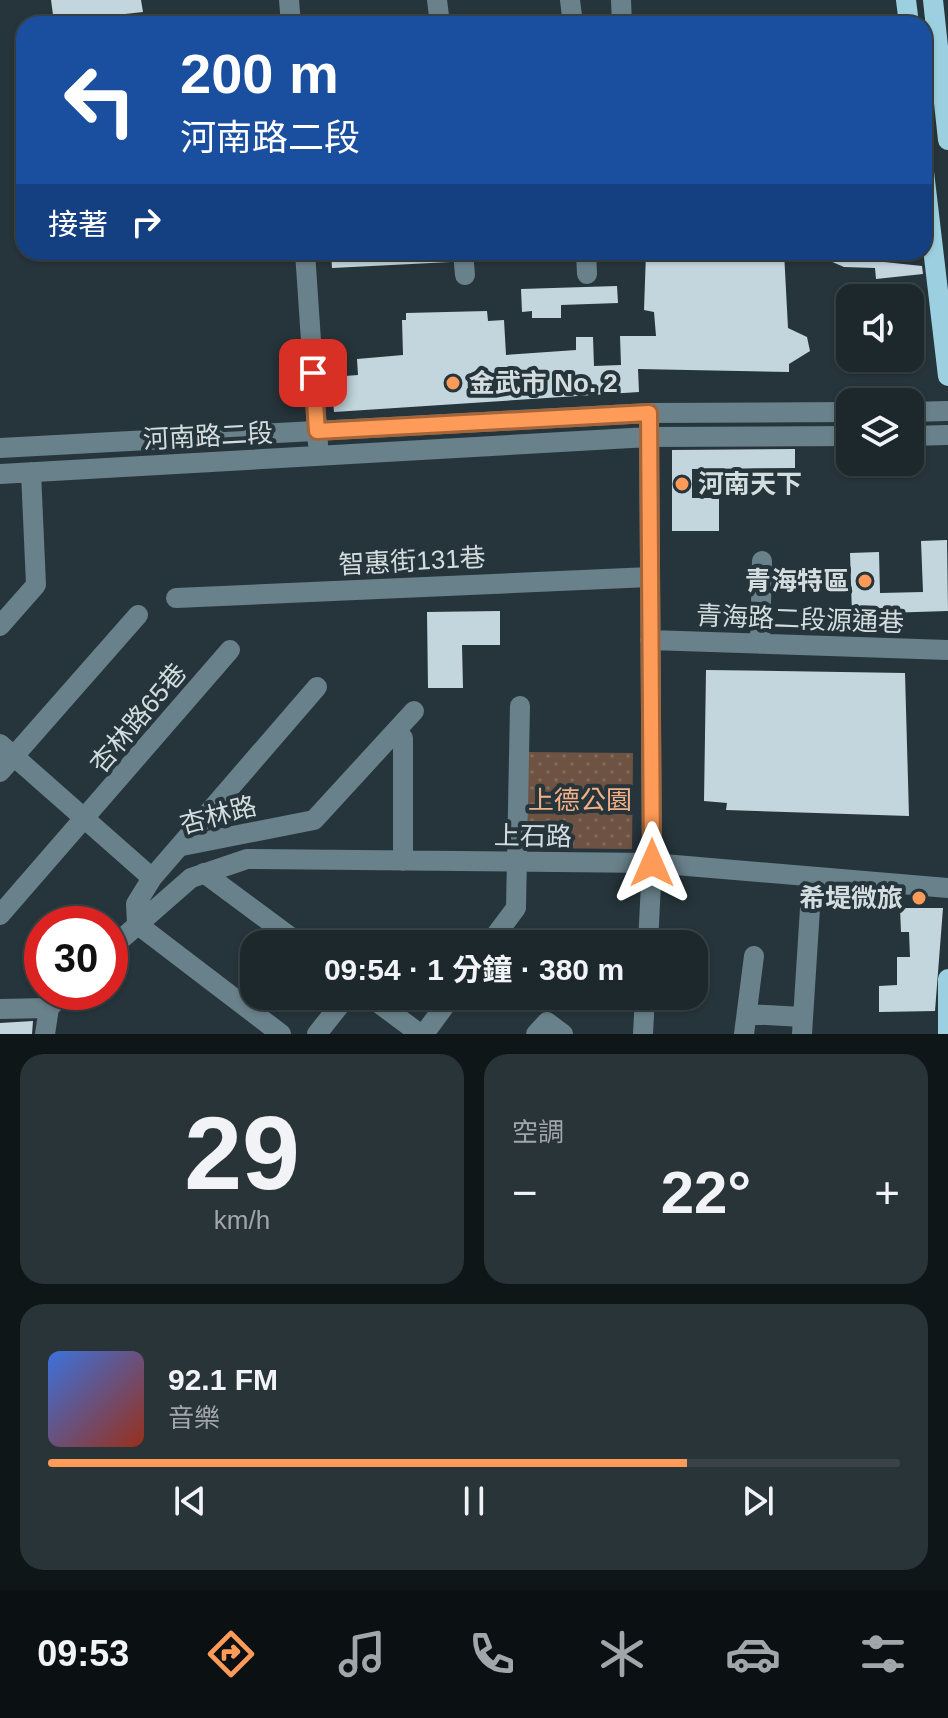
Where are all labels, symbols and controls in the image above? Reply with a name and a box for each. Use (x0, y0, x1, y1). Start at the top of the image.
text: 200 m (180, 42, 339, 105)
icon: left (48, 48, 152, 152)
text: 河南路二段 (180, 117, 360, 158)
icon: right (124, 200, 168, 244)
text: 接著 (48, 208, 108, 241)
map controls (836, 284, 924, 476)
button: sound (836, 284, 924, 372)
pin (279, 339, 347, 407)
icon: arrive (291, 351, 335, 395)
place label: 金武市 No. 2 (469, 368, 618, 398)
marker: 金武市 No. 2 (444, 374, 462, 392)
button: layers (836, 388, 924, 476)
street label: 河南路二段 (142, 418, 274, 454)
place label: 河南天下 (698, 469, 802, 499)
marker: 河南天下 (673, 475, 691, 493)
street label: 智惠街131巷 (338, 542, 486, 580)
place label: 青海特區 (745, 566, 849, 596)
marker: 青海特區 (856, 572, 874, 590)
street label: 青海路二段源通巷 (696, 600, 904, 638)
street label: 杏林路65巷 (84, 657, 192, 779)
park label: 上德公園 (528, 785, 632, 815)
street label: 杏林路 (176, 790, 260, 840)
street label: 上石路 (494, 820, 572, 852)
position arrow (610, 821, 694, 905)
place label: 希堤微旅 (799, 883, 903, 913)
marker: 希堤微旅 (910, 889, 928, 907)
speed limit sign: 30 (24, 906, 128, 1010)
text: 09:54 · 1 分鐘 · 380 m (324, 953, 624, 986)
text: 29 (184, 1095, 300, 1211)
text: 空調 (512, 1117, 564, 1147)
text: 22° (661, 1159, 751, 1226)
text: − (512, 1168, 538, 1217)
text: + (874, 1168, 900, 1217)
text: km/h (214, 1205, 270, 1235)
text: 92.1 FM (168, 1363, 278, 1396)
text: 音樂 (168, 1403, 220, 1433)
icon: previous (168, 1479, 212, 1523)
icon: pause (452, 1479, 496, 1523)
icon: next (736, 1479, 780, 1523)
icon: directions (203, 1626, 259, 1682)
icon: music (334, 1626, 390, 1682)
icon: phone (464, 1626, 520, 1682)
icon: climate (594, 1626, 650, 1682)
icon: car (725, 1626, 781, 1682)
icon: filters (855, 1626, 911, 1682)
text: 09:53 (37, 1633, 129, 1674)

